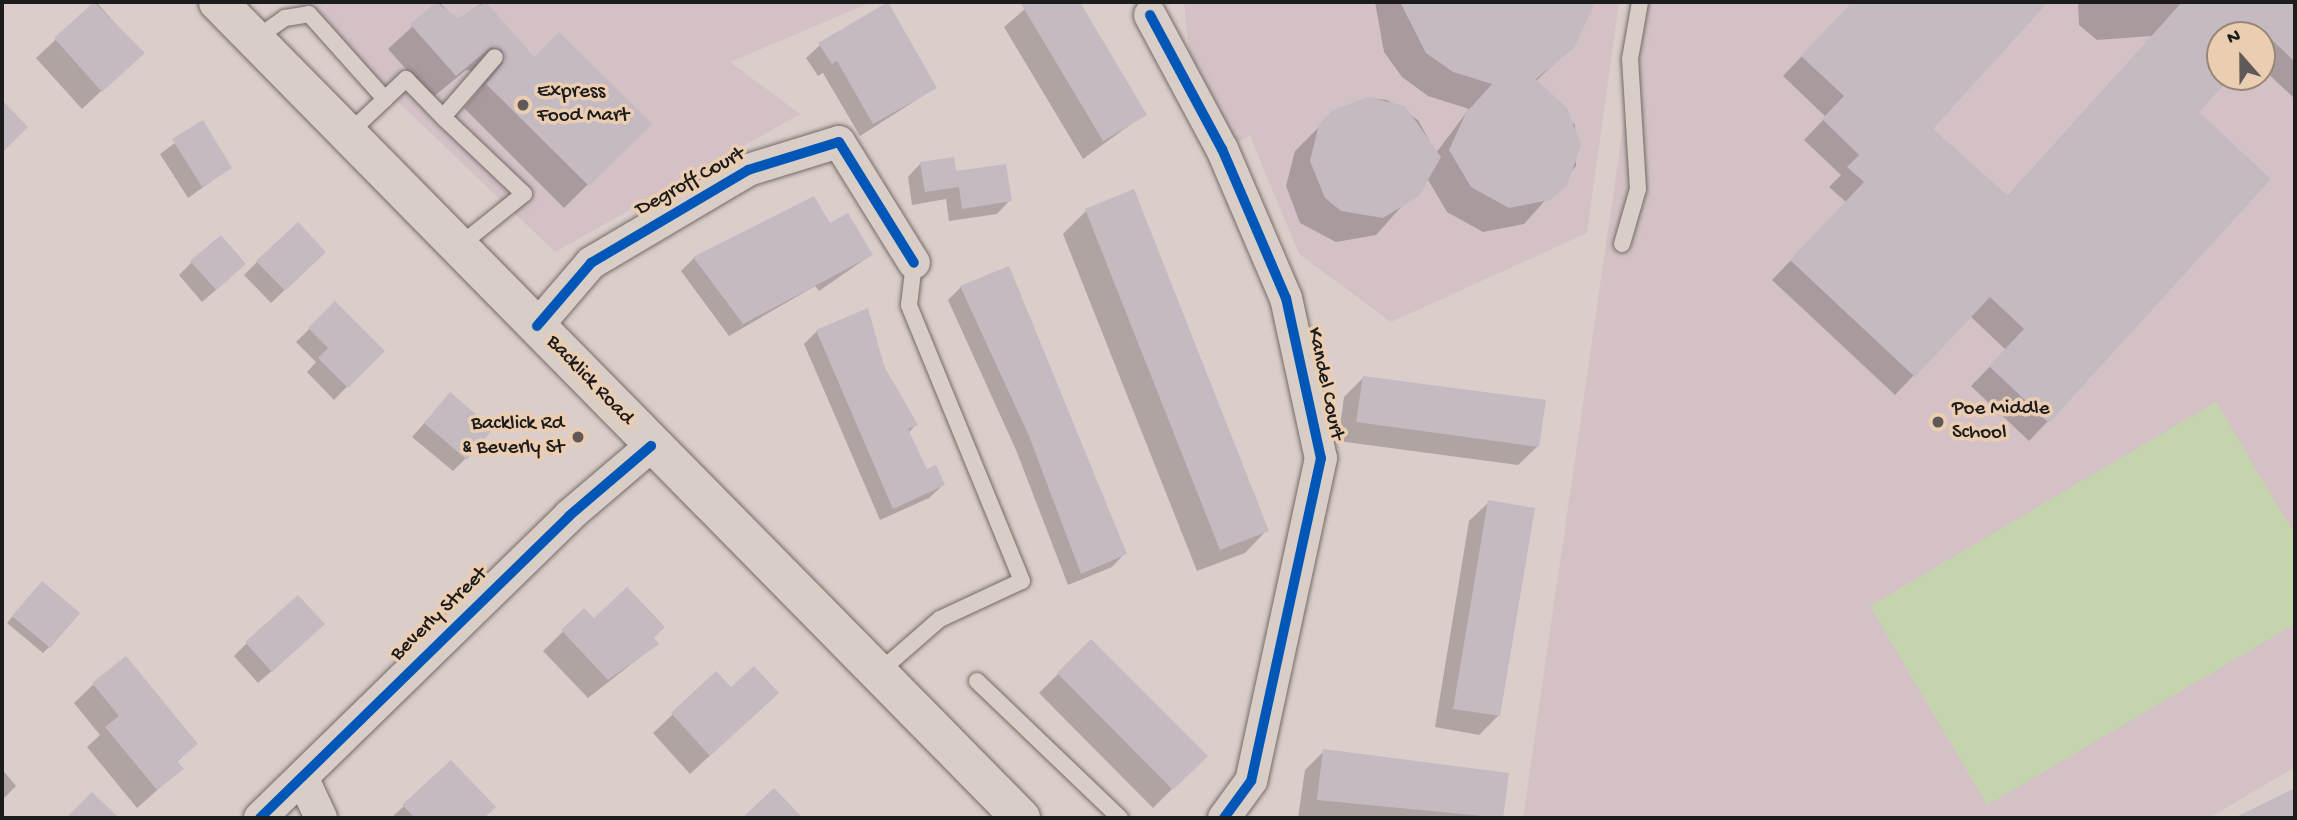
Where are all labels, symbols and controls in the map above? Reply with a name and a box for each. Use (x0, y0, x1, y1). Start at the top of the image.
north arrow (2206, 21, 2276, 91)
text: N (2224, 25, 2244, 51)
place label: Express Food Mart (537, 80, 629, 130)
marker: Express Food Mart (515, 97, 531, 113)
street label: Degroff Court (632, 143, 750, 223)
street label: Kandel Court (1300, 326, 1348, 442)
street label: Backlick Road (540, 331, 638, 431)
place label: Poe Middle School (1952, 397, 2049, 447)
place label: Backlick Rd & Beverly St (462, 412, 564, 462)
marker: Poe Middle School (1930, 414, 1946, 430)
marker: Backlick Rd & Beverly St (570, 429, 586, 445)
street label: Beverly Street (386, 563, 494, 667)

